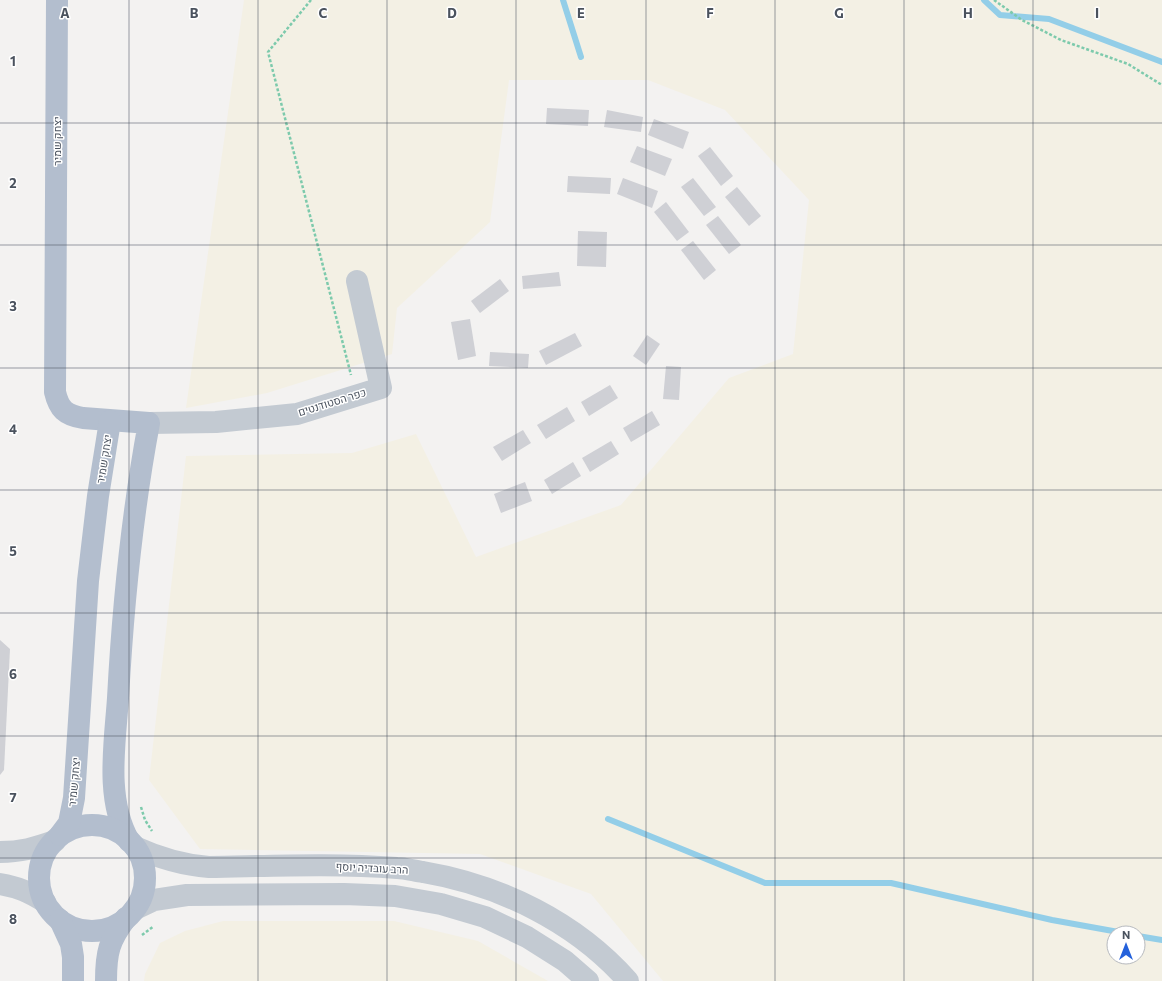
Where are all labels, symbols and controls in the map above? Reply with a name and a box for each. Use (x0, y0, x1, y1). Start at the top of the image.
text: A (60, 5, 70, 21)
text: B (190, 5, 199, 21)
text: C (319, 5, 328, 21)
text: D (447, 5, 457, 21)
text: E (577, 5, 585, 21)
text: F (706, 5, 714, 21)
text: G (834, 5, 844, 21)
text: H (963, 5, 973, 21)
text: I (1095, 5, 1099, 21)
text: 1 (10, 53, 16, 69)
street label: יצחק שמיר (50, 116, 63, 166)
text: 2 (9, 175, 17, 191)
text: 3 (9, 298, 17, 314)
street label: כפר הסטודנטים (296, 385, 368, 418)
text: 4 (9, 421, 17, 437)
street label: יצחק שמיר (93, 434, 114, 484)
text: 5 (9, 543, 17, 559)
text: 6 (9, 666, 17, 682)
street label: יצחק שמיר (65, 757, 82, 807)
text: 7 (9, 789, 17, 805)
street label: הרב עובדיה יוסף (335, 859, 409, 876)
text: 8 (9, 911, 17, 927)
north arrow (1106, 925, 1146, 965)
text: N (1122, 928, 1130, 941)

